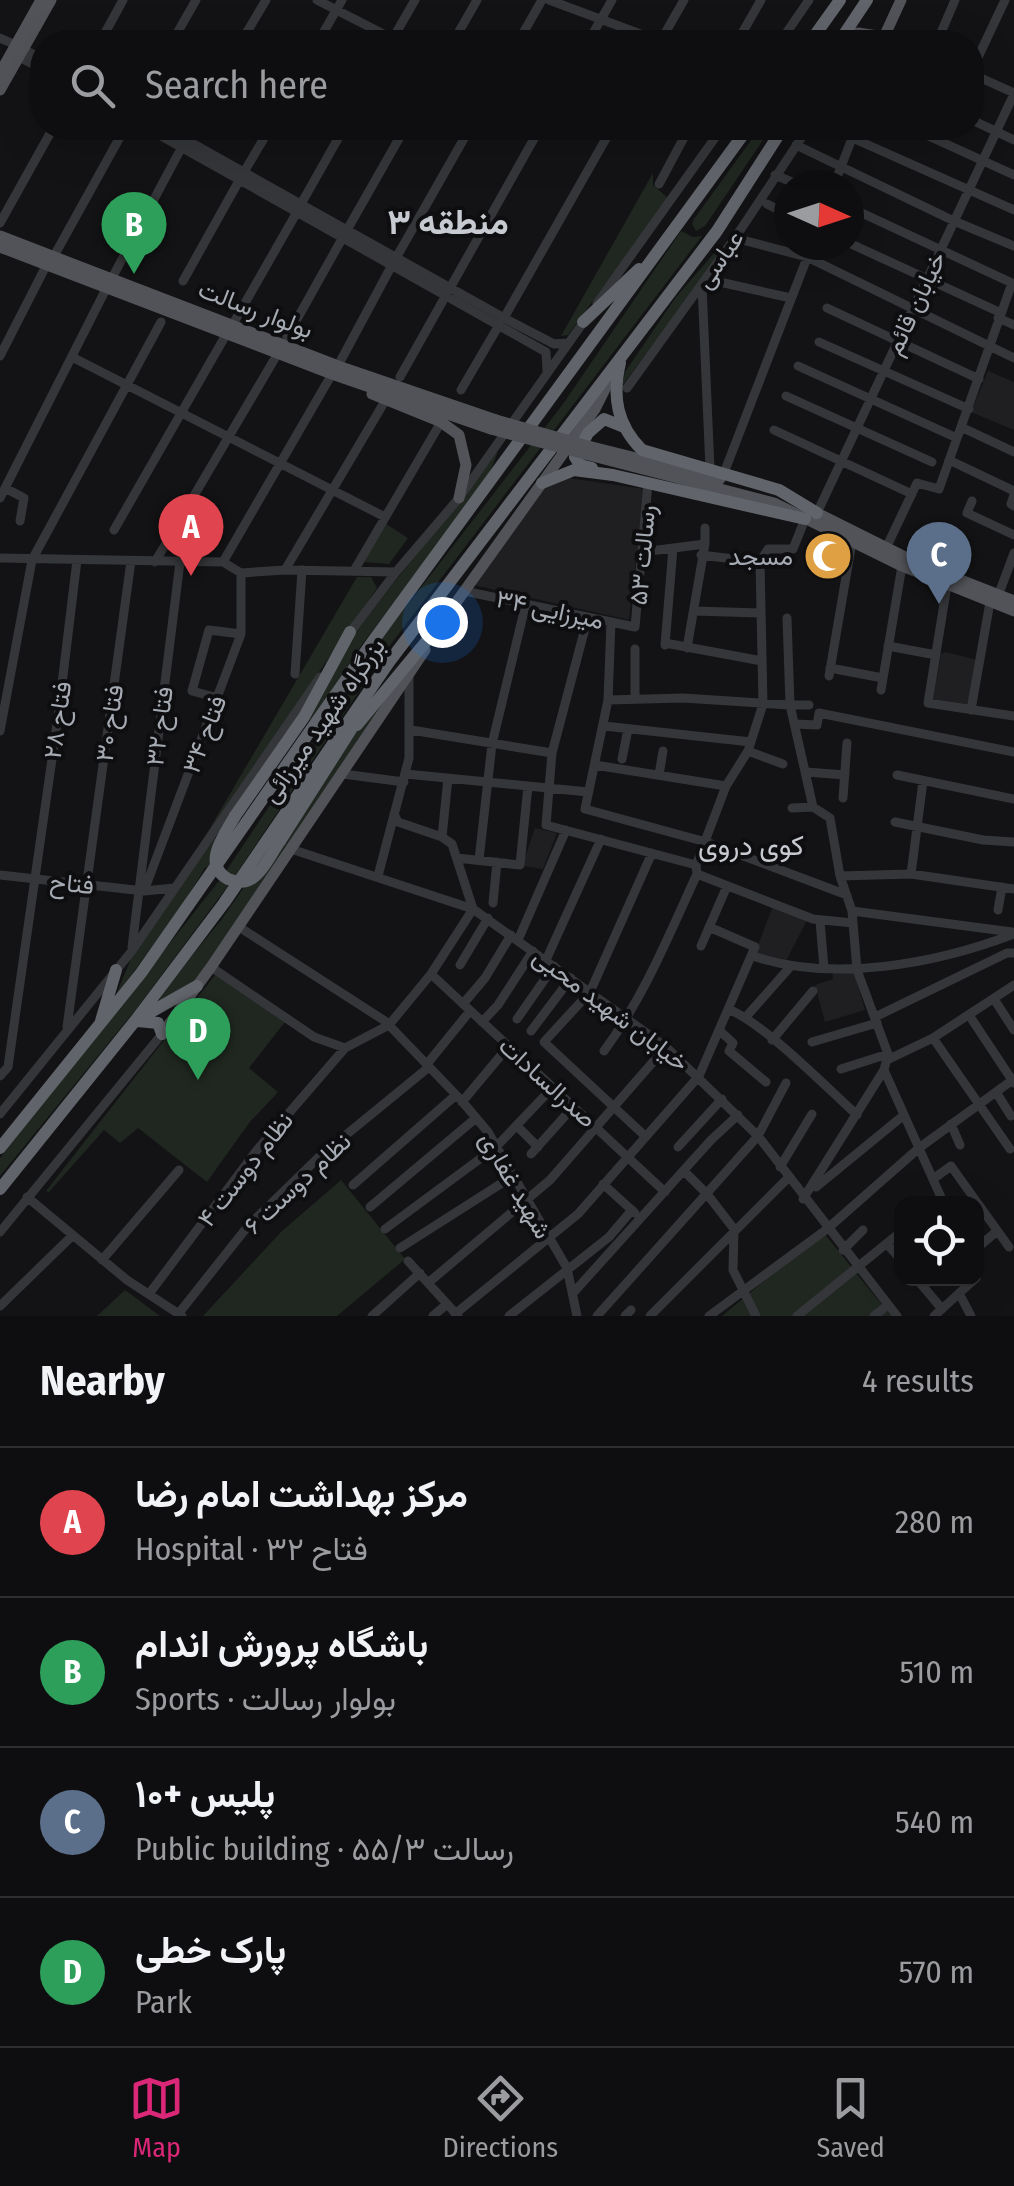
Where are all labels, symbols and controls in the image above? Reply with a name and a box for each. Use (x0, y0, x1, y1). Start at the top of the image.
search box (30, 30, 984, 140)
icon: search (65, 58, 120, 113)
text: Search here (145, 62, 328, 108)
north arrow (774, 170, 864, 260)
pin: B (102, 192, 166, 274)
district label: منطقه ۳ (387, 201, 509, 243)
street label: عباسی (689, 225, 751, 294)
street label: خیابان قائم (879, 247, 954, 360)
street label: بولوار رسالت (194, 274, 317, 346)
pin: A (158, 494, 224, 576)
street label: رسالت ۵۳ (624, 504, 662, 606)
pin: C (906, 522, 972, 604)
mosque icon: مسجد (802, 530, 854, 582)
place label: مسجد (728, 542, 793, 572)
street label: میرزایی ۳۴ (493, 584, 606, 636)
your location (417, 597, 468, 648)
street label: بزرگراه شهید میرزائی (256, 632, 392, 809)
street label: فتاح ۲۸ (38, 679, 79, 761)
street label: فتاح ۳۰ (90, 683, 131, 764)
street label: فتاح ۳۲ (140, 685, 181, 768)
street label: فتاح ۳۴ (176, 691, 234, 778)
district label: کوی دروی (698, 829, 804, 863)
street label: فتاح (48, 867, 95, 902)
street label: خیابان شهید محبی (527, 942, 694, 1078)
pin: D (166, 998, 230, 1080)
street label: صدرالسادات (492, 1031, 602, 1134)
street label: نظام دوست ۴ (192, 1106, 301, 1234)
street label: نظام دوست ۶ (238, 1127, 358, 1242)
street label: شهید غفاری (472, 1127, 558, 1244)
map controls (894, 1196, 984, 1286)
button: locate (894, 1196, 984, 1286)
text: Nearby (40, 1356, 165, 1406)
text: 4 results (862, 1362, 974, 1400)
text: مرکز بهداشت امام رضا (135, 1471, 468, 1517)
text: A (64, 1503, 81, 1541)
text: 280 m (895, 1503, 974, 1541)
text: Hospital · فتاح ۳۲ (135, 1530, 368, 1568)
text: باشگاه پرورش اندام (135, 1621, 428, 1667)
text: B (64, 1653, 81, 1691)
text: 510 m (900, 1653, 974, 1691)
text: Sports · بولوار رسالت (135, 1680, 396, 1718)
text: پلیس +۱۰ (135, 1771, 275, 1817)
text: C (64, 1803, 81, 1841)
text: 540 m (895, 1803, 974, 1841)
text: Public building · رسالت ۵۵/۳ (135, 1830, 514, 1868)
text: پارک خطی (135, 1927, 286, 1973)
text: D (63, 1953, 82, 1991)
text: 570 m (899, 1953, 974, 1991)
text: Park (135, 1983, 192, 2021)
tab: Map (129, 2071, 184, 2164)
tab: Directions (442, 2071, 558, 2164)
tab: Saved (816, 2071, 885, 2164)

